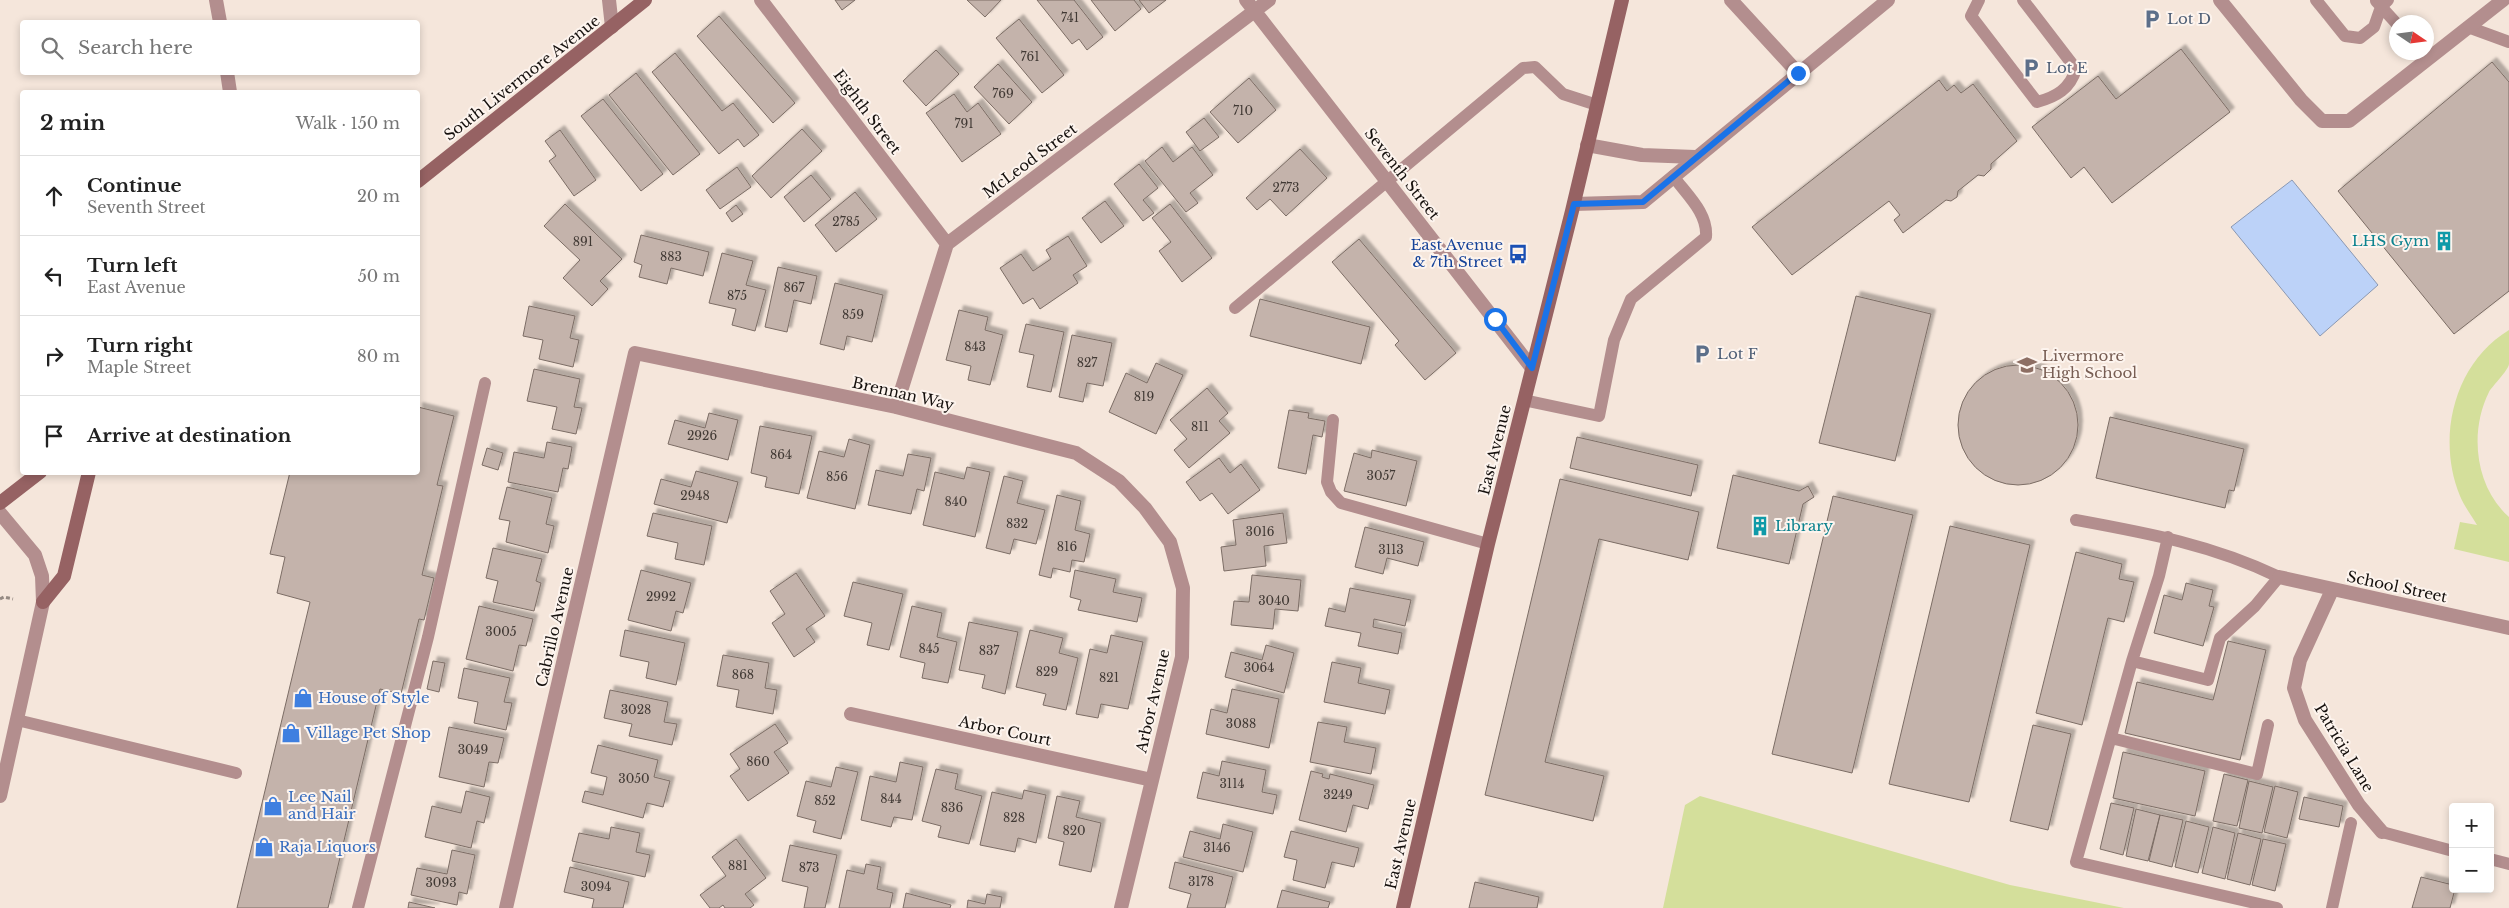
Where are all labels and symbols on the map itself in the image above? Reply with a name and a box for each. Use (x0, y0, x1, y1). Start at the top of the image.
parking icon: Lot D (2141, 8, 2163, 30)
place label: Lot D (2167, 9, 2211, 28)
house number: 741 (1061, 10, 1079, 25)
street label: South Livermore Avenue (440, 11, 603, 144)
north arrow (2389, 15, 2434, 60)
house number: 761 (1020, 49, 1040, 64)
parking icon: Lot E (2020, 57, 2042, 79)
place label: Lot E (2046, 58, 2088, 77)
route end (1787, 62, 1810, 85)
street label: Eighth Street (830, 66, 905, 158)
house number: 769 (992, 86, 1014, 101)
house number: 710 (1233, 103, 1253, 118)
house number: 791 (954, 116, 974, 131)
street label: McLeod Street (979, 119, 1081, 202)
street label: Seventh Street (1361, 124, 1444, 224)
house number: 2773 (1273, 180, 1299, 195)
house number: 2785 (832, 214, 860, 229)
building icon: LHS Gym (2433, 230, 2455, 252)
place label: LHS Gym (2352, 231, 2429, 250)
house number: 891 (573, 234, 593, 249)
place label: East Avenue & 7th Street (1410, 235, 1503, 271)
bus stop icon: East Avenue & 7th Street (1507, 243, 1529, 265)
house number: 883 (660, 249, 682, 264)
house number: 867 (783, 280, 805, 295)
house number: 875 (727, 288, 747, 303)
house number: 859 (842, 307, 864, 322)
route start (1484, 308, 1507, 331)
house number: 843 (964, 339, 986, 354)
parking icon: Lot F (1691, 343, 1713, 365)
place label: Lot F (1717, 344, 1758, 363)
place label: Livermore High School (2042, 346, 2137, 382)
school or university icon: Livermore High School (2016, 354, 2038, 376)
house number: 827 (1077, 355, 1098, 370)
street label: Brennan Way (850, 373, 956, 415)
house number: 819 (1134, 389, 1154, 404)
street label: East Avenue (1474, 403, 1515, 497)
house number: 811 (1191, 419, 1209, 434)
house number: 2926 (687, 428, 717, 443)
house number: 864 (770, 447, 792, 462)
house number: 3057 (1367, 468, 1396, 483)
house number: 856 (826, 469, 848, 484)
house number: 2948 (680, 488, 710, 503)
house number: 840 (945, 494, 967, 509)
building icon: Library (1749, 515, 1771, 537)
house number: 832 (1006, 516, 1028, 531)
place label: Library (1775, 516, 1833, 535)
house number: 3016 (1245, 524, 1275, 539)
house number: 816 (1057, 539, 1077, 554)
house number: 3113 (1378, 542, 1404, 557)
street label: Cabrillo Avenue (531, 565, 578, 689)
street label: School Street (2345, 567, 2449, 606)
house number: 2992 (646, 589, 676, 604)
house number: 3040 (1258, 593, 1290, 608)
house number: 3005 (485, 624, 517, 639)
house number: 845 (918, 641, 940, 656)
house number: 837 (979, 643, 1000, 658)
street label: Arbor Avenue (1131, 647, 1174, 756)
house number: 3064 (1244, 660, 1274, 675)
house number: 829 (1036, 664, 1058, 679)
house number: 868 (732, 667, 754, 682)
house number: 821 (1099, 670, 1119, 685)
shop icon: House of Style (292, 687, 314, 709)
place label: House of Style (318, 688, 430, 707)
street label: Patricia Lane (2310, 700, 2378, 796)
house number: 3028 (621, 702, 651, 717)
street label: Arbor Court (956, 711, 1053, 750)
house number: 3088 (1226, 716, 1256, 731)
shop icon: Village Pet Shop (280, 722, 302, 744)
place label: Village Pet Shop (305, 723, 431, 742)
house number: 3049 (458, 742, 488, 757)
house number: 860 (746, 754, 770, 769)
house number: 3050 (618, 771, 650, 786)
house number: 3114 (1219, 776, 1245, 791)
place label: Lee Nail and Hair (288, 787, 356, 823)
house number: 3249 (1323, 787, 1353, 802)
house number: 844 (880, 791, 902, 806)
house number: 852 (814, 793, 836, 808)
shop icon: Lee Nail and Hair (262, 795, 284, 817)
street label: East Avenue (1381, 797, 1420, 891)
house number: 836 (941, 800, 963, 815)
house number: 828 (1003, 810, 1025, 825)
house number: 820 (1062, 823, 1086, 838)
shop icon: Raja Liquors (253, 836, 275, 858)
place label: Raja Liquors (279, 837, 376, 856)
house number: 3146 (1203, 840, 1231, 855)
house number: 881 (728, 858, 748, 873)
house number: 873 (799, 860, 819, 875)
house number: 3178 (1188, 874, 1214, 889)
house number: 3093 (425, 875, 457, 890)
house number: 3094 (581, 879, 611, 894)

